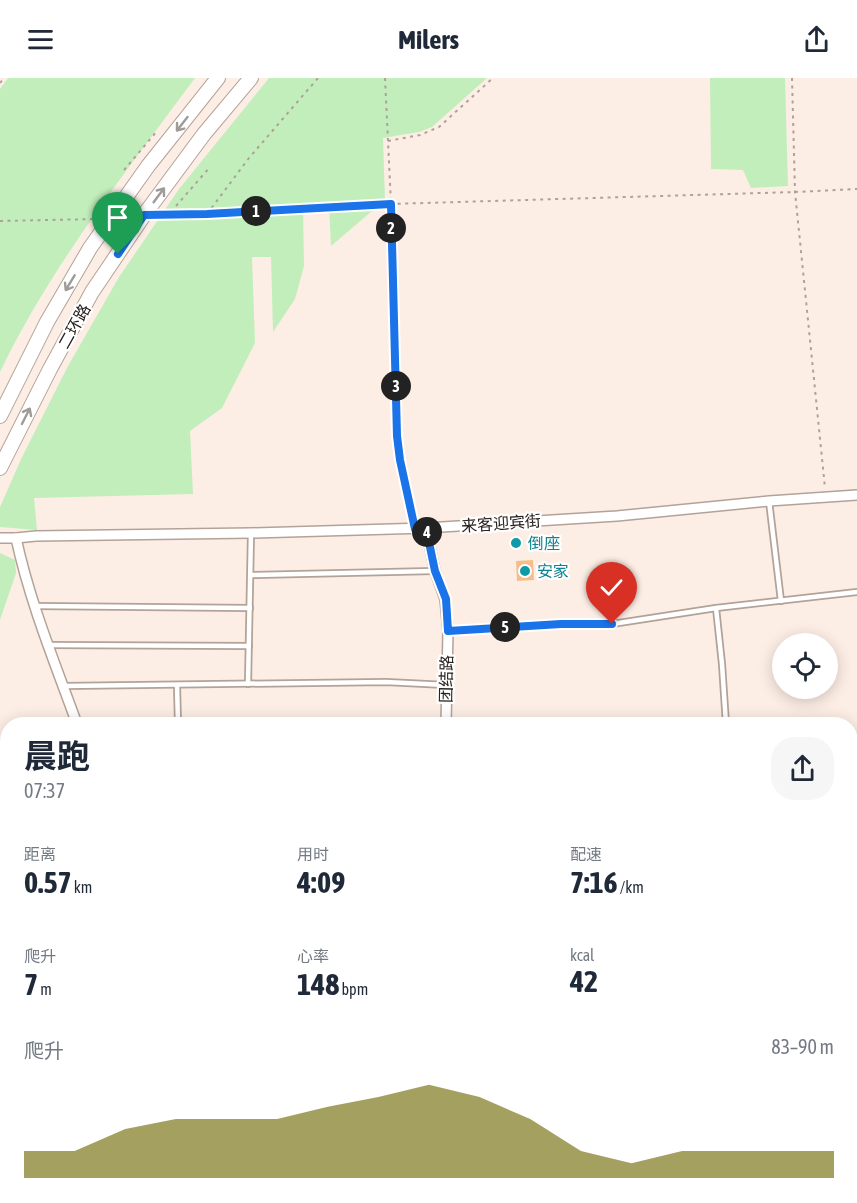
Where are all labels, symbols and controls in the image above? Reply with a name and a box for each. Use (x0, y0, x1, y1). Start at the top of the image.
icon: menu (24, 23, 57, 56)
icon: share (800, 23, 833, 56)
text: Milers (398, 24, 459, 55)
one-way arrow (175, 115, 188, 131)
one-way arrow (152, 187, 165, 203)
pin (92, 192, 143, 254)
pin: 1 (241, 196, 271, 226)
icon: arrive (101, 201, 134, 234)
text: 1 (252, 202, 260, 220)
pin: 2 (376, 213, 406, 243)
text: 2 (387, 219, 395, 237)
one-way arrow (63, 274, 75, 291)
street label: 二环路 (54, 301, 94, 351)
pin: 3 (381, 371, 411, 401)
text: 3 (392, 377, 400, 395)
one-way arrow (21, 407, 32, 425)
street label: 来客迎宾街 (460, 511, 542, 535)
pin: 4 (412, 517, 442, 547)
text: 4 (423, 523, 431, 541)
place label: 倒座 (528, 534, 560, 552)
marker: 倒座 (509, 536, 523, 550)
place label: 安家 (537, 562, 569, 580)
pin (586, 562, 637, 624)
marker: 安家 (518, 564, 532, 578)
icon: check (595, 571, 628, 604)
pin: 5 (490, 612, 520, 642)
text: 5 (501, 618, 509, 636)
map controls (772, 633, 838, 699)
button: locate (772, 633, 838, 699)
street label: 团结路 (437, 655, 455, 703)
text: 晨跑 (24, 737, 90, 775)
button: share (771, 737, 834, 800)
text: 07:37 (24, 779, 65, 802)
text: 距离 (24, 845, 56, 863)
text: 用时 (297, 845, 329, 863)
text: 配速 (570, 845, 602, 863)
text: 0.57 (24, 865, 72, 899)
text: 4:09 (297, 865, 345, 899)
text: 7:16 (570, 865, 618, 899)
text: km (72, 878, 92, 896)
text: /km (618, 878, 644, 896)
text: kcal (570, 946, 594, 964)
text: 爬升 (24, 947, 56, 965)
text: 心率 (297, 947, 329, 965)
text: 42 (570, 964, 598, 998)
text: 7 (24, 967, 38, 1001)
text: 148 (297, 967, 339, 1001)
text: m (38, 980, 52, 998)
text: bpm (339, 980, 368, 998)
text: 83–90 m (771, 1035, 834, 1058)
text: 爬升 (24, 1039, 64, 1062)

